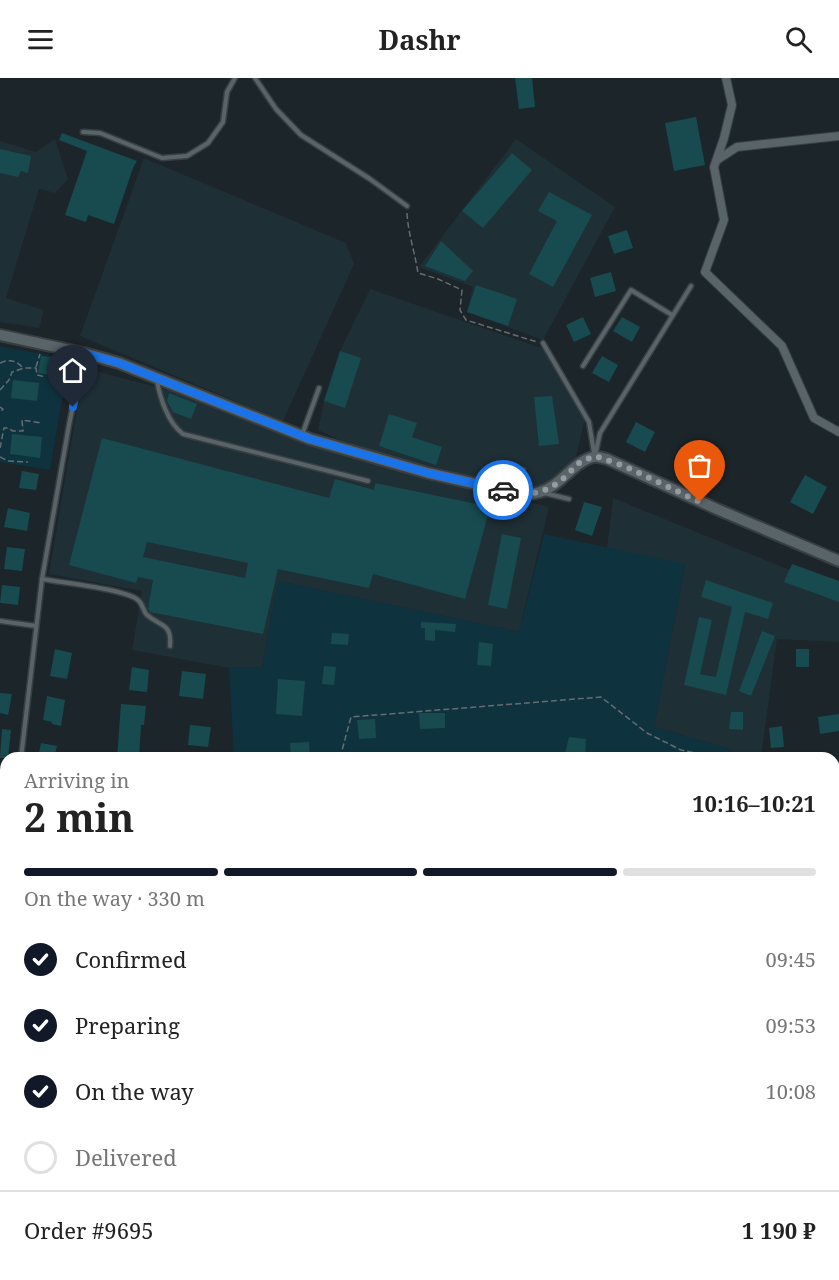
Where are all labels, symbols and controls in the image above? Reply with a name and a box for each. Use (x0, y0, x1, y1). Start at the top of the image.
text: Dashr (378, 21, 461, 58)
icon: menu (24, 23, 57, 56)
icon: search (782, 23, 815, 56)
pin (47, 345, 98, 407)
icon: home (56, 354, 89, 387)
pin (674, 440, 725, 502)
icon: bag (683, 449, 716, 482)
courier (473, 460, 533, 520)
icon: car (487, 474, 520, 507)
text: Arriving in (24, 767, 129, 794)
text: 10:16–10:21 (692, 788, 816, 818)
text: 2 min (24, 790, 134, 843)
text: On the way · 330 m (24, 885, 205, 912)
icon: check (24, 943, 57, 976)
text: Confirmed (75, 944, 186, 974)
text: 09:45 (766, 946, 816, 973)
icon: check (24, 1009, 57, 1042)
text: Preparing (75, 1010, 180, 1040)
text: 09:53 (766, 1012, 816, 1039)
icon: check (24, 1075, 57, 1108)
text: On the way (75, 1076, 194, 1106)
text: 10:08 (766, 1078, 816, 1105)
text: Delivered (75, 1142, 177, 1172)
text: Order #9695 (24, 1215, 154, 1245)
text: 1 190 ₽ (742, 1215, 816, 1245)

